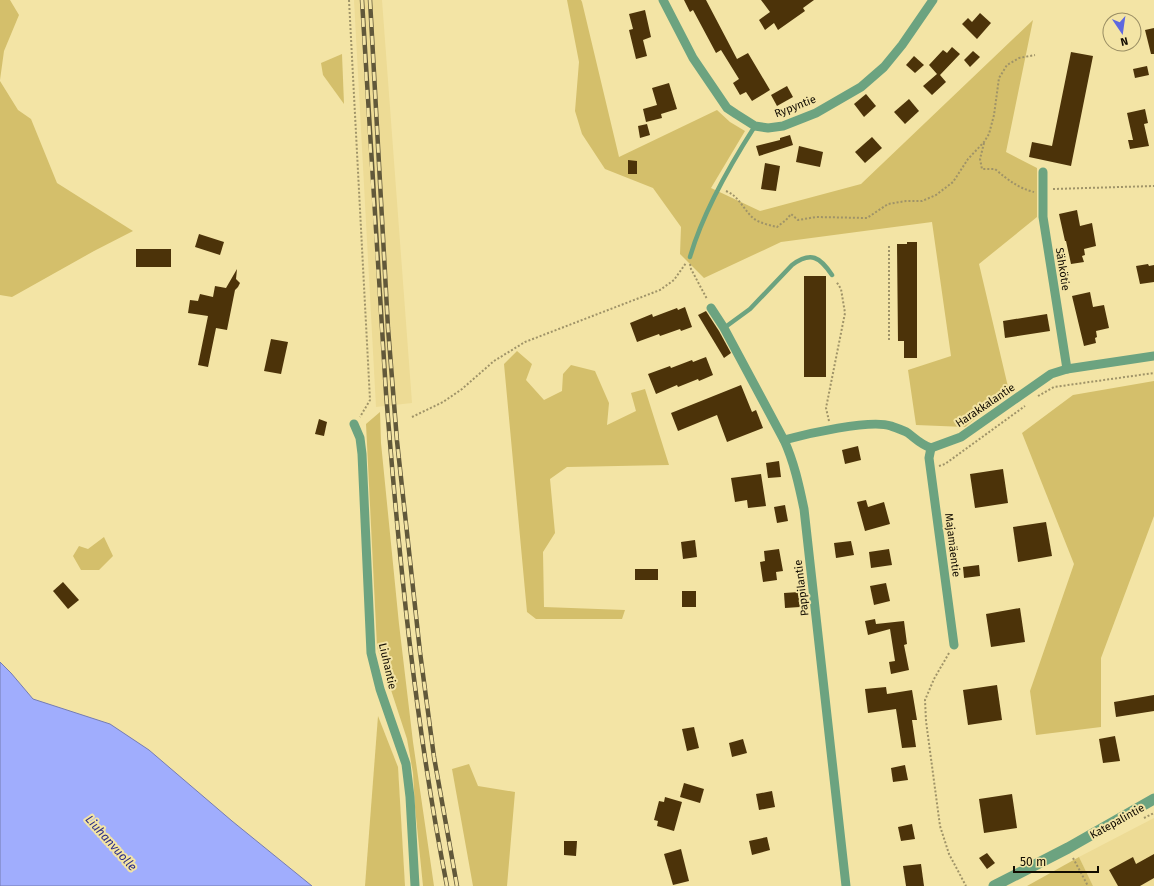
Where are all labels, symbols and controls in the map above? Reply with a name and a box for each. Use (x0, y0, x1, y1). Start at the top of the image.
north arrow (1102, 12, 1142, 52)
text: N (1119, 34, 1129, 48)
street label: Rypyntie (773, 93, 818, 120)
street label: Sähkötie (1053, 247, 1072, 292)
street label: Harakkalantie (953, 381, 1017, 430)
street label: Majamäentie (942, 512, 963, 578)
street label: Pappilantie (792, 559, 811, 617)
street label: Liuhantie (376, 642, 399, 690)
street label: Katepalintie (1088, 801, 1147, 842)
water label: Liuhanvuolle (83, 812, 139, 874)
scale bar (1014, 848, 1098, 874)
text: 50 m (1020, 855, 1046, 869)

